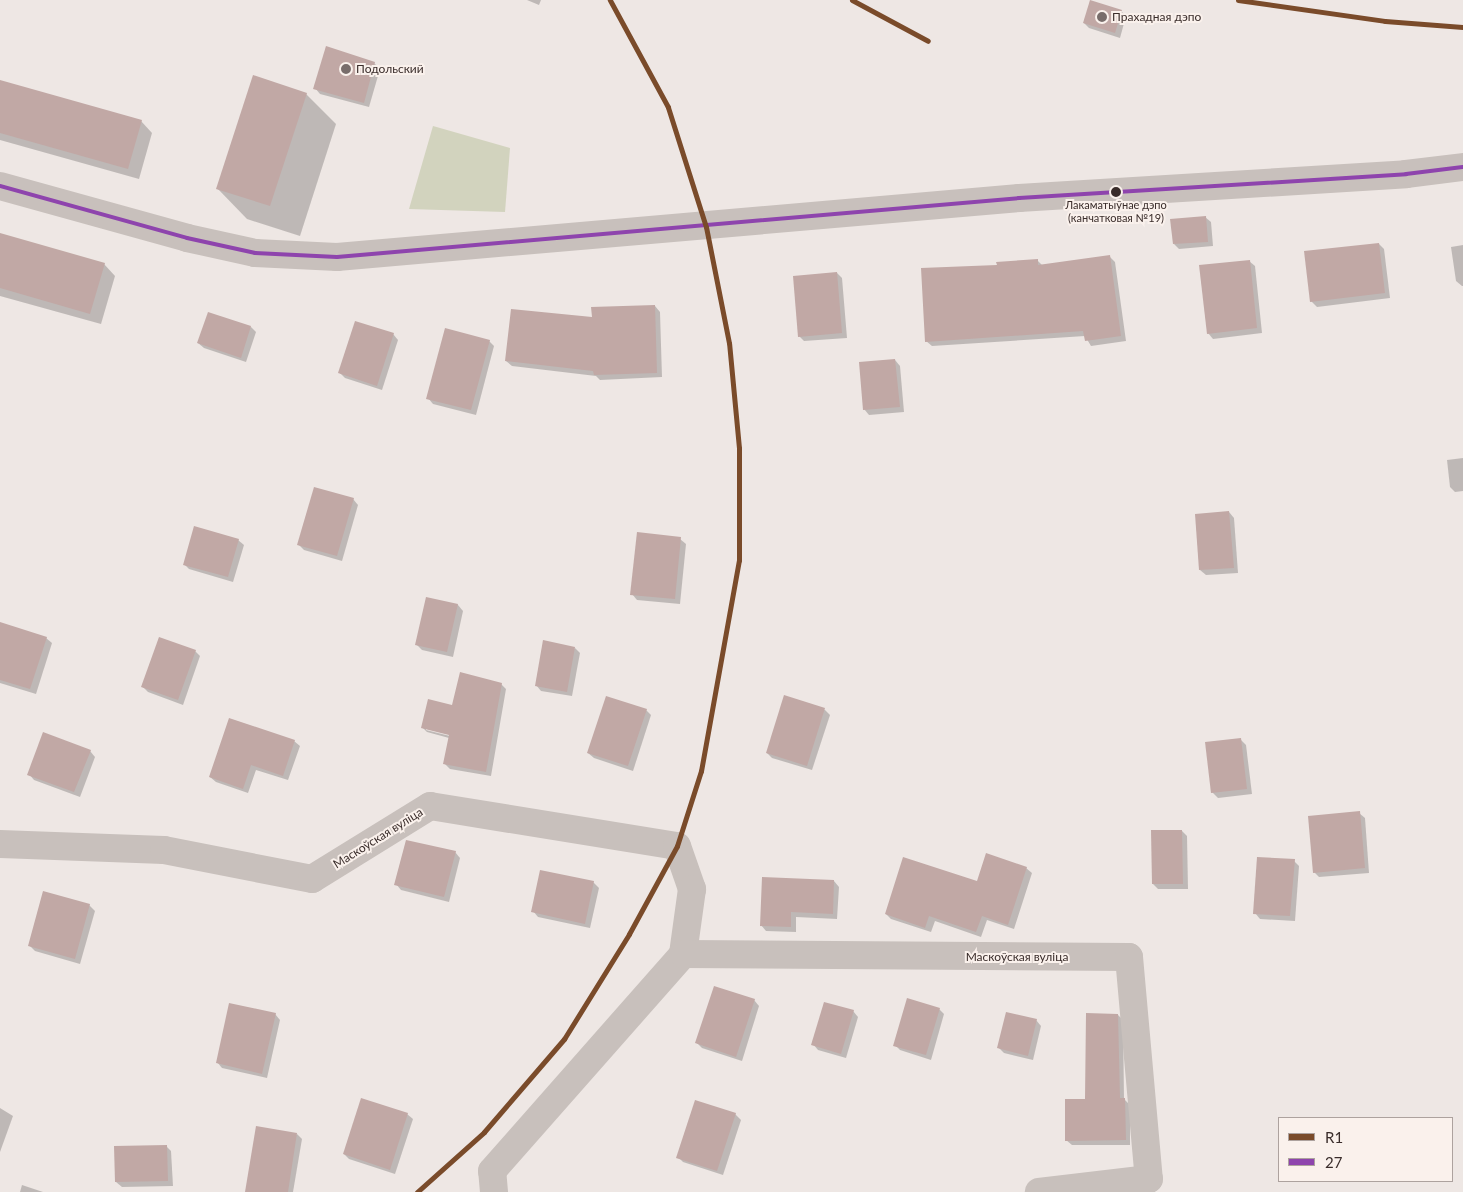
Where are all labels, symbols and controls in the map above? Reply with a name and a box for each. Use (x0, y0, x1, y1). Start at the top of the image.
place label: Прахадная дэпо (1112, 10, 1201, 24)
marker: Прахадная дэпо (1096, 11, 1108, 23)
place label: Подольский (356, 62, 424, 76)
marker: Подольский (340, 63, 352, 75)
marker: Лакаматыўнае дэпо (канчатковая №19) (1111, 187, 1121, 197)
place label: Лакаматыўнае дэпо (канчатковая №19) (1065, 199, 1167, 225)
street label: Маскоўская вуліца (331, 805, 425, 871)
street label: Маскоўская вуліца (966, 950, 1068, 964)
legend (1278, 1117, 1453, 1182)
text: R1 (1325, 1128, 1343, 1146)
text: 27 (1325, 1153, 1342, 1171)

